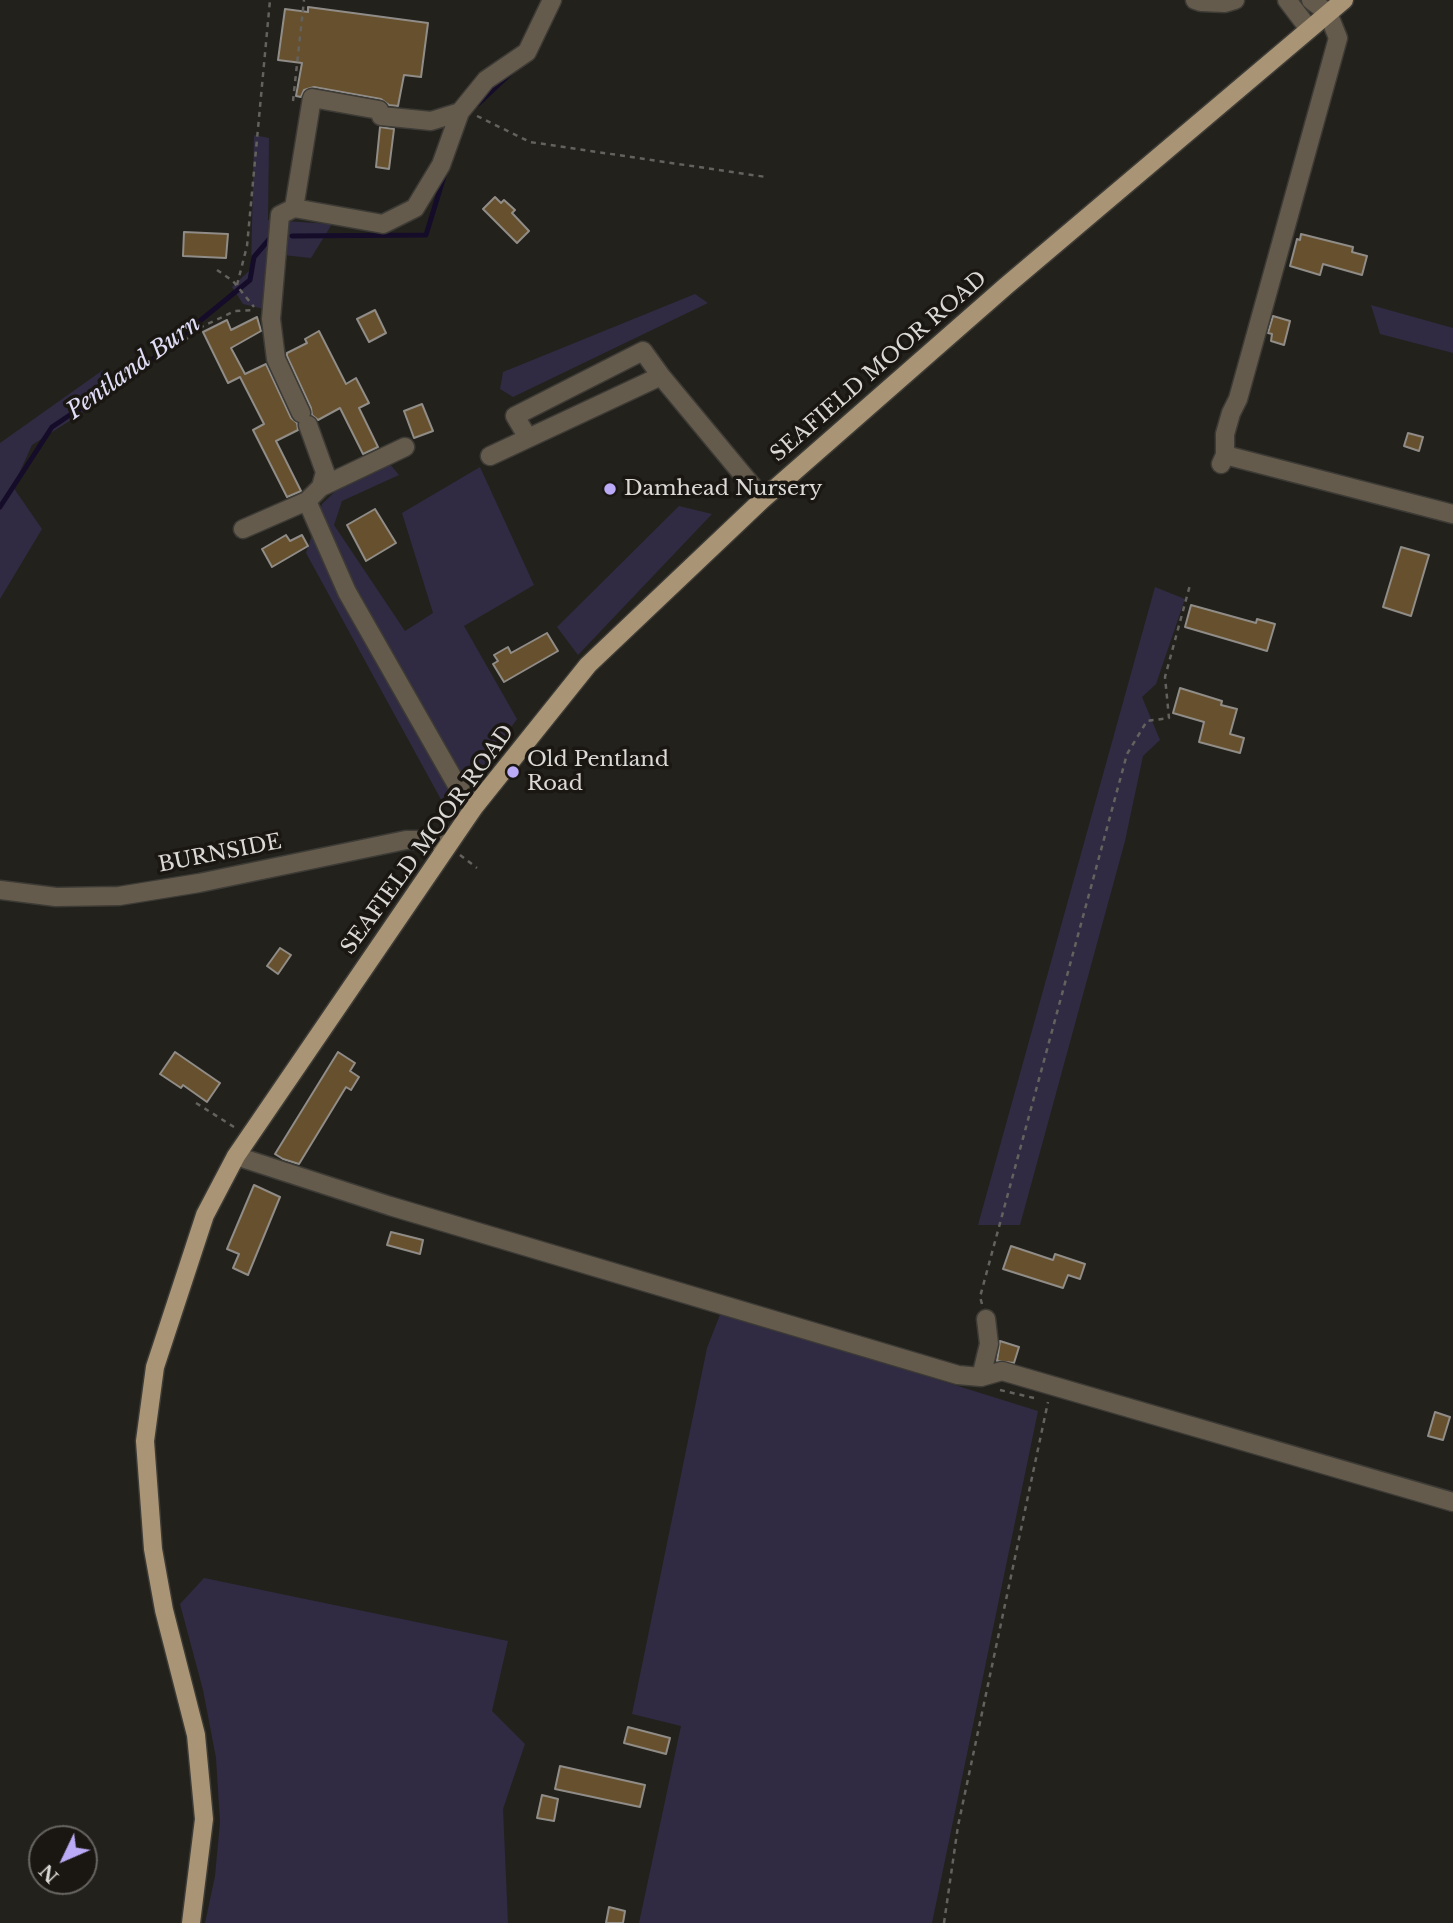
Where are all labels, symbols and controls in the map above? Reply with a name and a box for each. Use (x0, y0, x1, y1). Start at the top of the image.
street label: SEAFIELD MOOR ROAD (766, 266, 992, 468)
water label: Pentland Burn (62, 310, 206, 426)
place label: Damhead Nursery (624, 476, 822, 502)
marker: Damhead Nursery (602, 481, 618, 497)
street label: SEAFIELD MOOR ROAD (336, 720, 520, 960)
place label: Old Pentland Road (527, 747, 669, 797)
marker: Old Pentland Road (505, 764, 521, 780)
street label: BURNSIDE (156, 830, 284, 878)
north arrow (28, 1825, 98, 1895)
text: N (34, 1859, 63, 1888)

